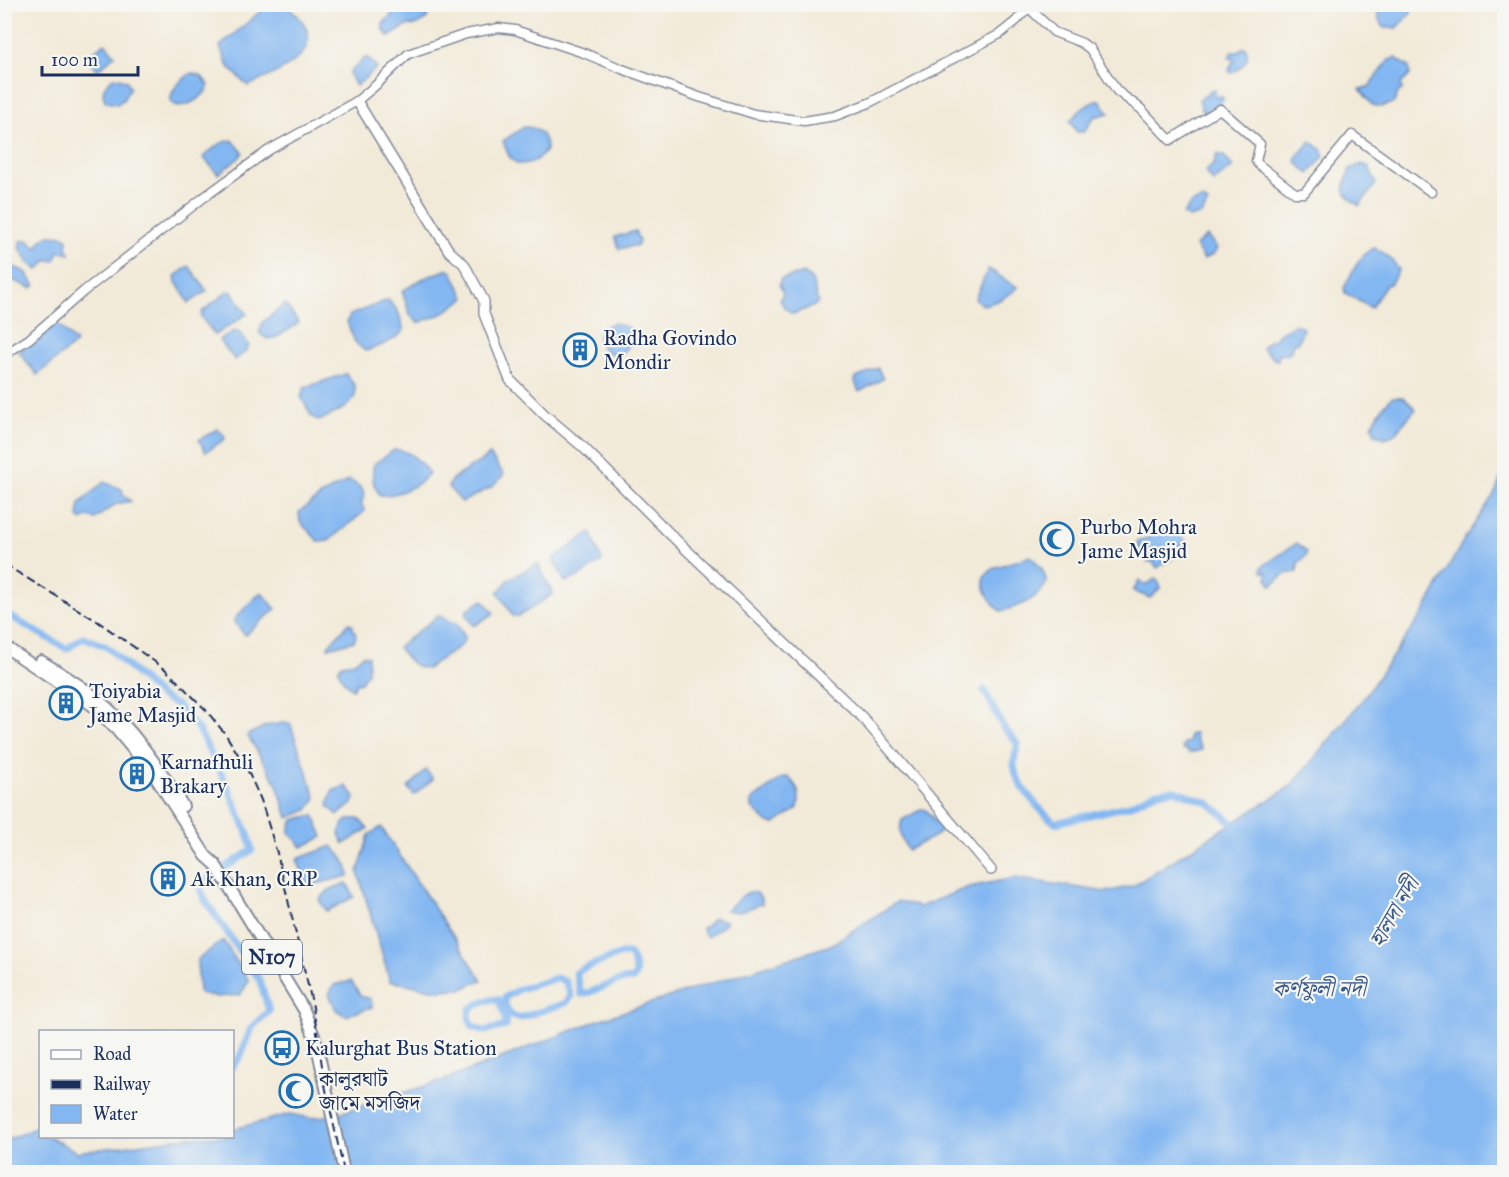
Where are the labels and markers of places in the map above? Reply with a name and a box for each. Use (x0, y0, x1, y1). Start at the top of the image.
place label: Radha Govindo Mondir (603, 325, 737, 375)
building icon: Radha Govindo Mondir (562, 332, 598, 368)
place label: Purbo Mohra Jame Masjid (1078, 514, 1197, 564)
mosque icon: Purbo Mohra Jame Masjid (1039, 521, 1075, 557)
place label: Toiyabia Jame Masjid (87, 678, 197, 728)
building icon: Toiyabia Jame Masjid (48, 685, 84, 721)
place label: Karnafhuli Brakary (160, 749, 253, 799)
building icon: Karnafhuli Brakary (119, 756, 155, 792)
building icon: Ak Khan, CRP (150, 861, 186, 897)
place label: Ak Khan, CRP (190, 866, 317, 892)
bus stop icon: Kalurghat Bus Station (264, 1030, 300, 1066)
place label: Kalurghat Bus Station (305, 1035, 497, 1061)
place label: কালুরঘাট জামে মসজিদ (318, 1066, 421, 1116)
mosque icon: কালুরঘাট জামে মসজিদ (278, 1073, 314, 1109)

